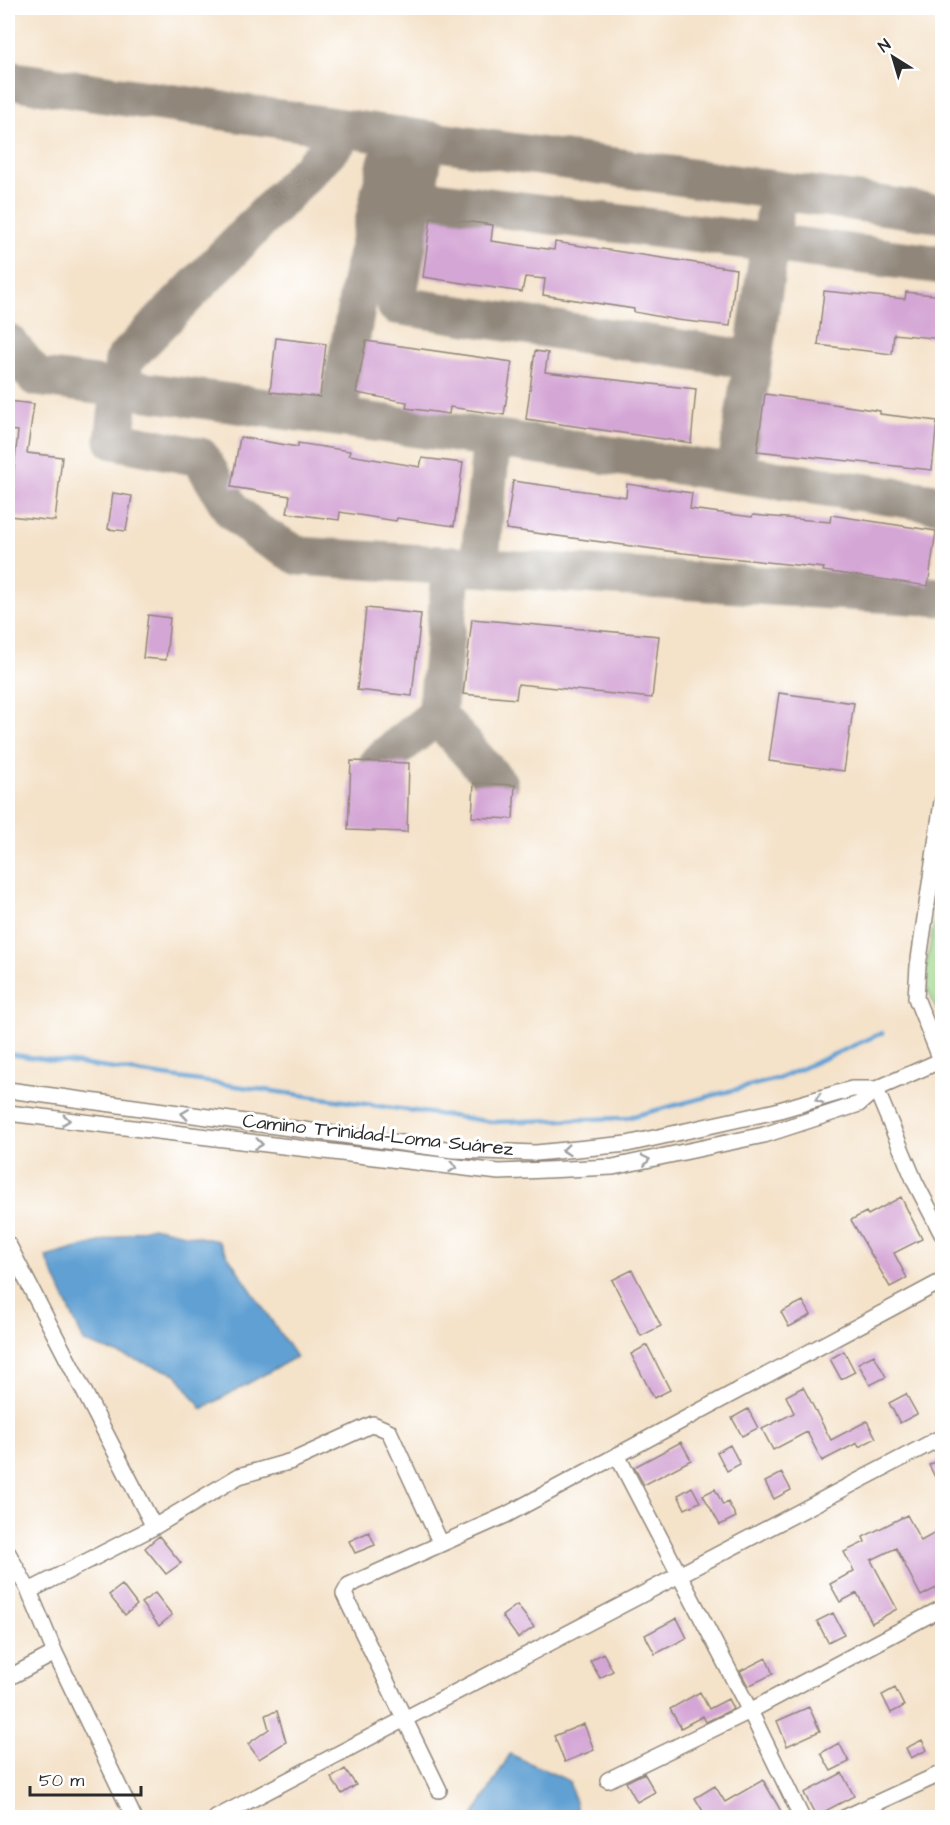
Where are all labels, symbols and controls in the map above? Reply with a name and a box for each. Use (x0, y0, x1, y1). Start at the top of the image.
north arrow (863, 27, 923, 87)
text: N (874, 34, 895, 58)
one-way arrow (814, 1092, 825, 1104)
street label: Camino Trinidad-Loma Suárez (241, 1107, 515, 1163)
one-way arrow (180, 1108, 190, 1121)
one-way arrow (61, 1113, 70, 1126)
one-way arrow (255, 1137, 264, 1149)
one-way arrow (562, 1143, 571, 1156)
one-way arrow (641, 1154, 651, 1167)
one-way arrow (448, 1160, 457, 1173)
scale bar (30, 1759, 141, 1797)
text: 50 m (39, 1768, 84, 1793)

